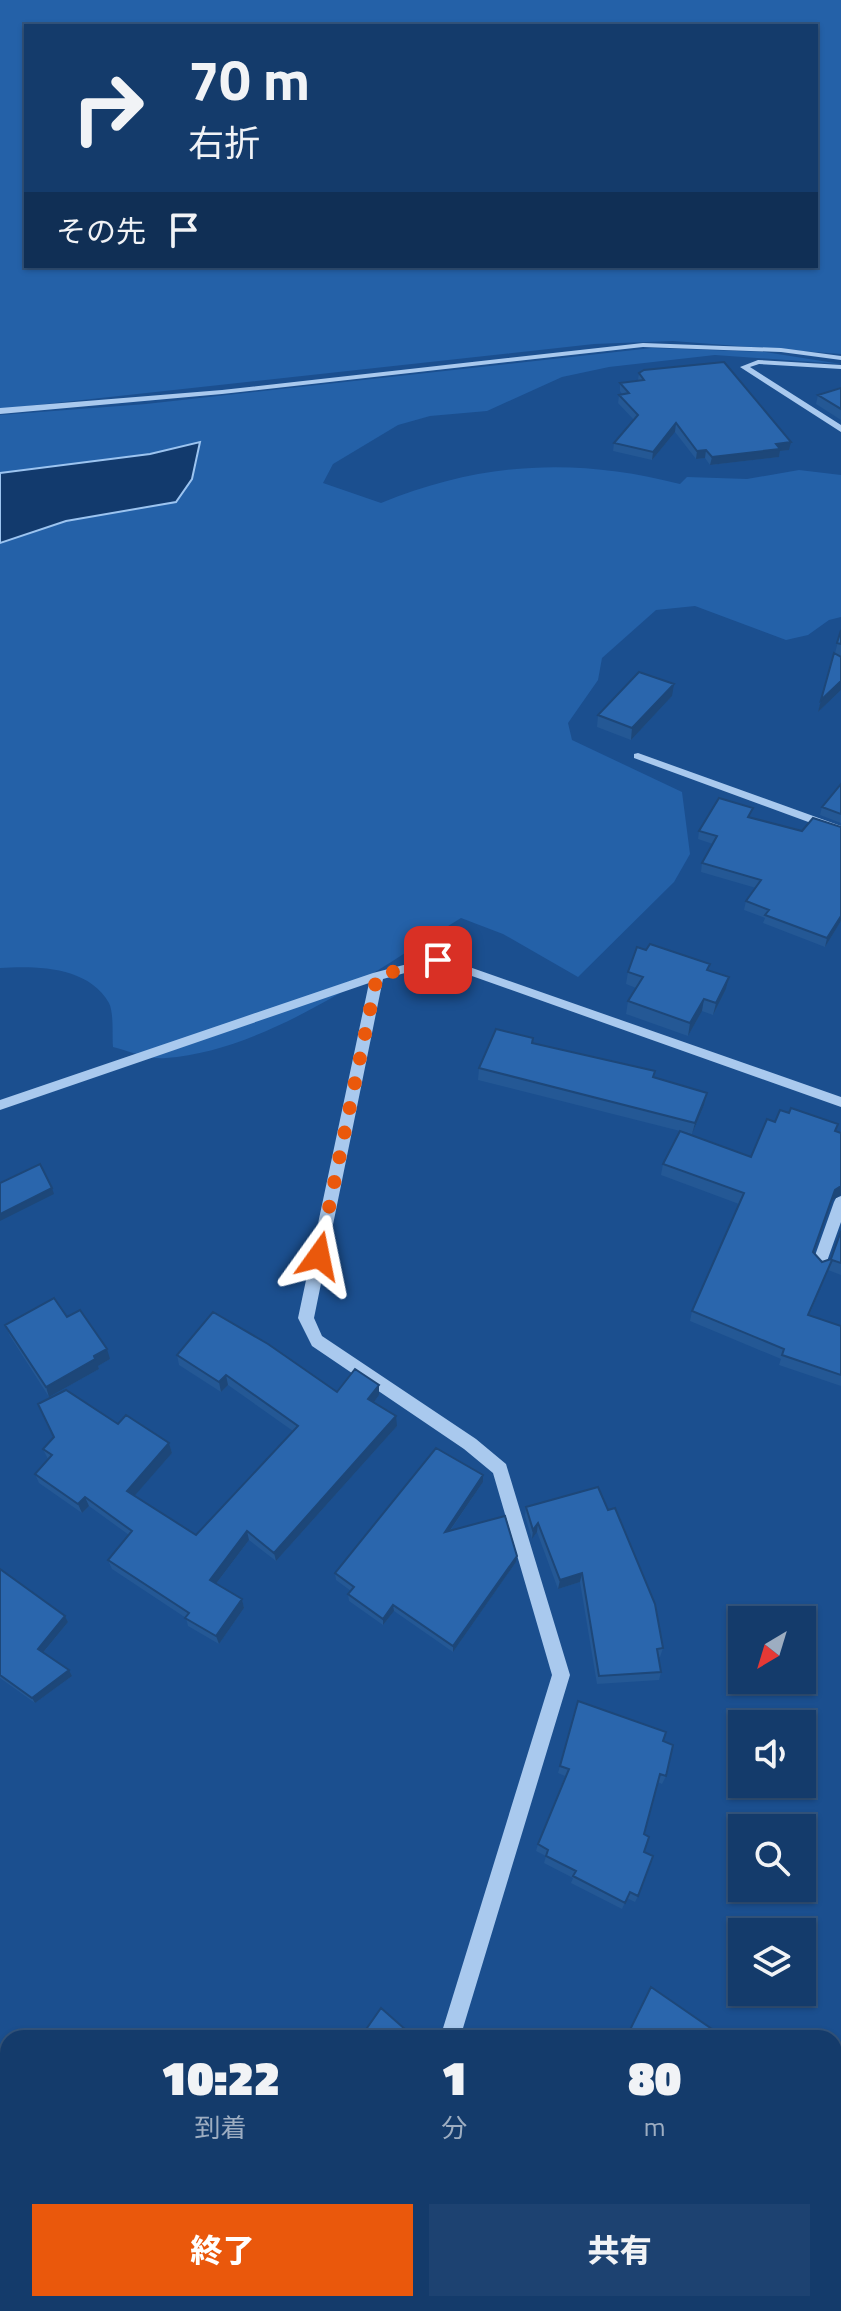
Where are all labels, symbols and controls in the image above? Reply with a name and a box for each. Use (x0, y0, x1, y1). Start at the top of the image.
text: 70 m (188, 37, 310, 122)
icon: right (56, 56, 160, 160)
text: 右折 (188, 115, 260, 170)
text: その先 (56, 208, 146, 254)
icon: arrive (162, 208, 206, 252)
pin (404, 926, 472, 994)
icon: arrive (416, 938, 460, 982)
position arrow (277, 1214, 361, 1298)
north arrow (728, 1606, 816, 1694)
map controls (728, 1606, 816, 2006)
button: sound (728, 1710, 816, 1798)
button: search (728, 1814, 816, 1902)
button: layers (728, 1918, 816, 2006)
text: 10:22 (161, 2041, 280, 2114)
text: 1 (441, 2041, 468, 2114)
text: 80 (628, 2041, 681, 2114)
text: m (644, 2107, 666, 2146)
text: 到着 (195, 2108, 247, 2147)
text: 分 (441, 2108, 467, 2147)
button: 終了 (32, 2204, 413, 2296)
button: 共有 (429, 2204, 810, 2296)

